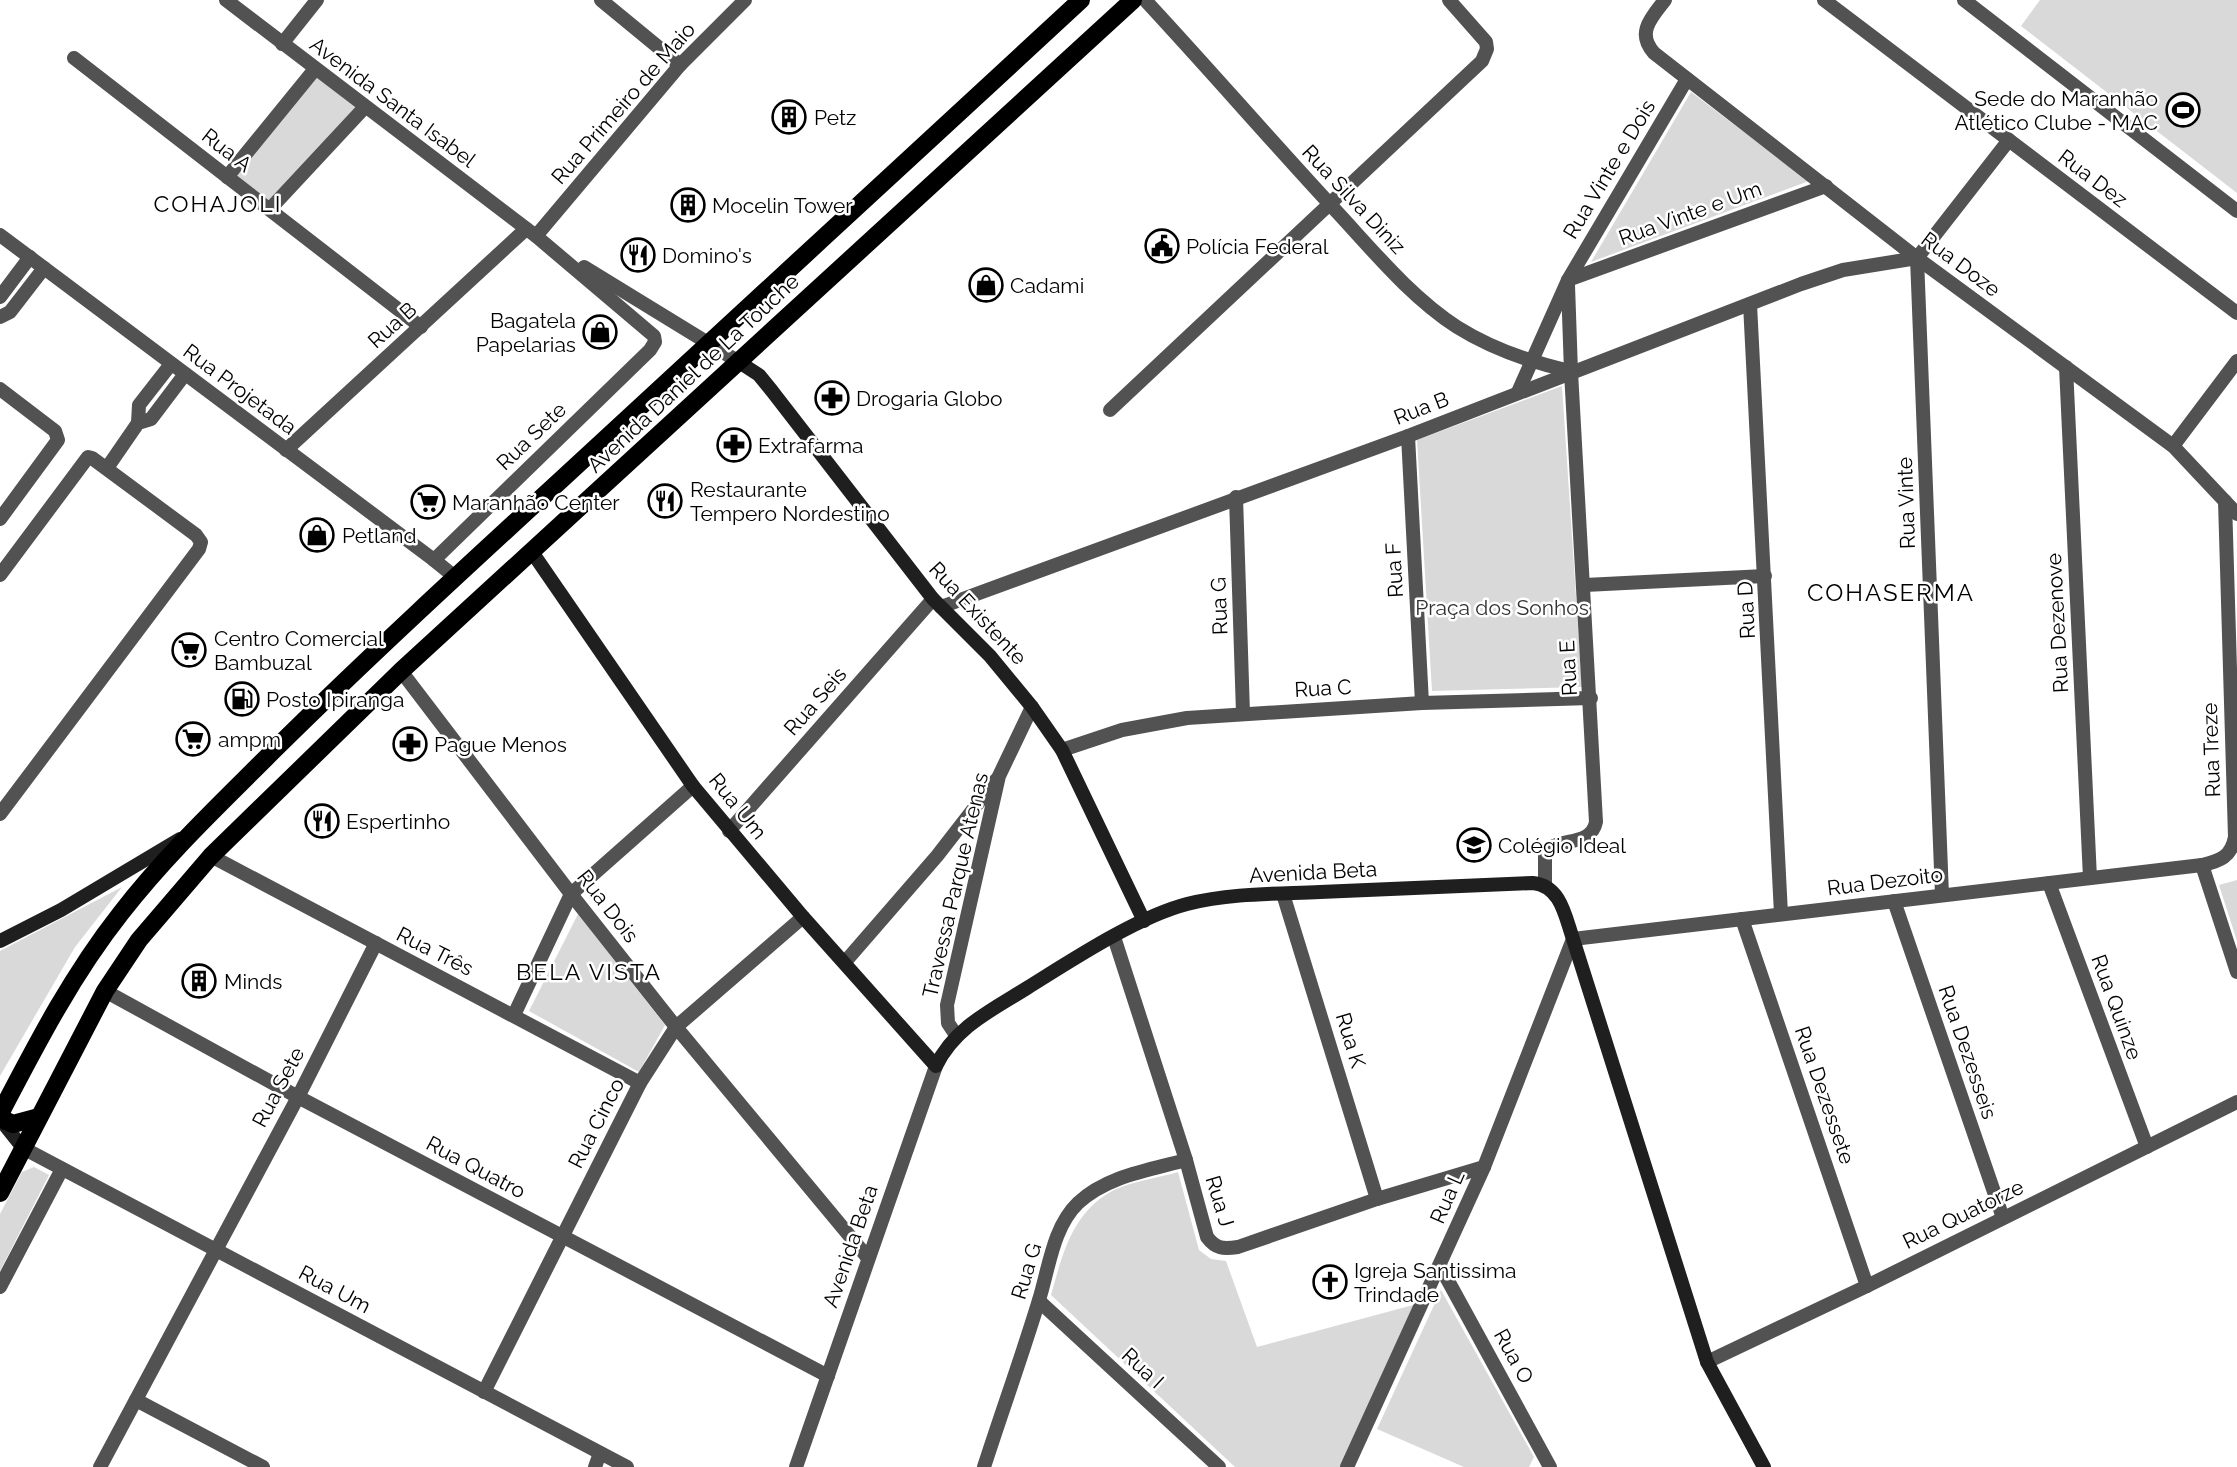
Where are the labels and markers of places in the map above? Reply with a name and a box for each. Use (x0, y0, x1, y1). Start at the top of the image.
place label: Sede do Maranhão Atlético Clube - MAC (1954, 86, 2158, 135)
sports icon: Sede do Maranhão Atlético Clube - MAC (2164, 91, 2202, 129)
building icon: Petz (770, 98, 808, 136)
place label: Petz (814, 105, 856, 130)
building icon: Mocelin Tower (669, 186, 707, 224)
place label: Mocelin Tower (712, 193, 853, 218)
public building icon: Polícia Federal (1143, 227, 1181, 265)
place label: Polícia Federal (1186, 234, 1329, 259)
restaurant icon: Domino's (619, 236, 657, 274)
place label: Domino's (662, 243, 752, 268)
shop icon: Cadami (967, 266, 1005, 304)
place label: Cadami (1010, 273, 1084, 298)
place label: Bagatela Papelarias (476, 308, 576, 357)
shop icon: Bagatela Papelarias (581, 313, 619, 351)
pharmacy icon: Drogaria Globo (813, 379, 851, 417)
place label: Drogaria Globo (856, 386, 1002, 411)
pharmacy icon: Extrafarma (715, 426, 753, 464)
place label: Extrafarma (758, 433, 864, 458)
place label: Restaurante Tempero Nordestino (690, 477, 890, 526)
restaurant icon: Restaurante Tempero Nordestino (646, 482, 684, 520)
supermarket icon: Maranhão Center (409, 483, 447, 521)
place label: Maranhão Center (452, 490, 620, 515)
shop icon: Petland (298, 516, 336, 554)
place label: Petland (342, 523, 417, 548)
place label: Centro Comercial Bambuzal (214, 626, 384, 675)
supermarket icon: Centro Comercial Bambuzal (170, 631, 208, 669)
fuel station icon: Posto Ipiranga (223, 680, 261, 718)
place label: Posto Ipiranga (266, 687, 404, 712)
supermarket icon: ampm (174, 720, 212, 758)
pharmacy icon: Pague Menos (391, 725, 429, 763)
place label: ampm (218, 727, 281, 752)
place label: Pague Menos (434, 732, 567, 757)
restaurant icon: Espertinho (303, 802, 341, 840)
place label: Espertinho (346, 809, 450, 834)
school or university icon: Colégio Ideal (1455, 826, 1493, 864)
place label: Colégio Ideal (1498, 833, 1626, 858)
building icon: Minds (180, 962, 218, 1000)
place label: Minds (224, 969, 282, 994)
place label: Igreja Santissima Trindade (1354, 1258, 1516, 1307)
church icon: Igreja Santissima Trindade (1311, 1263, 1349, 1301)

